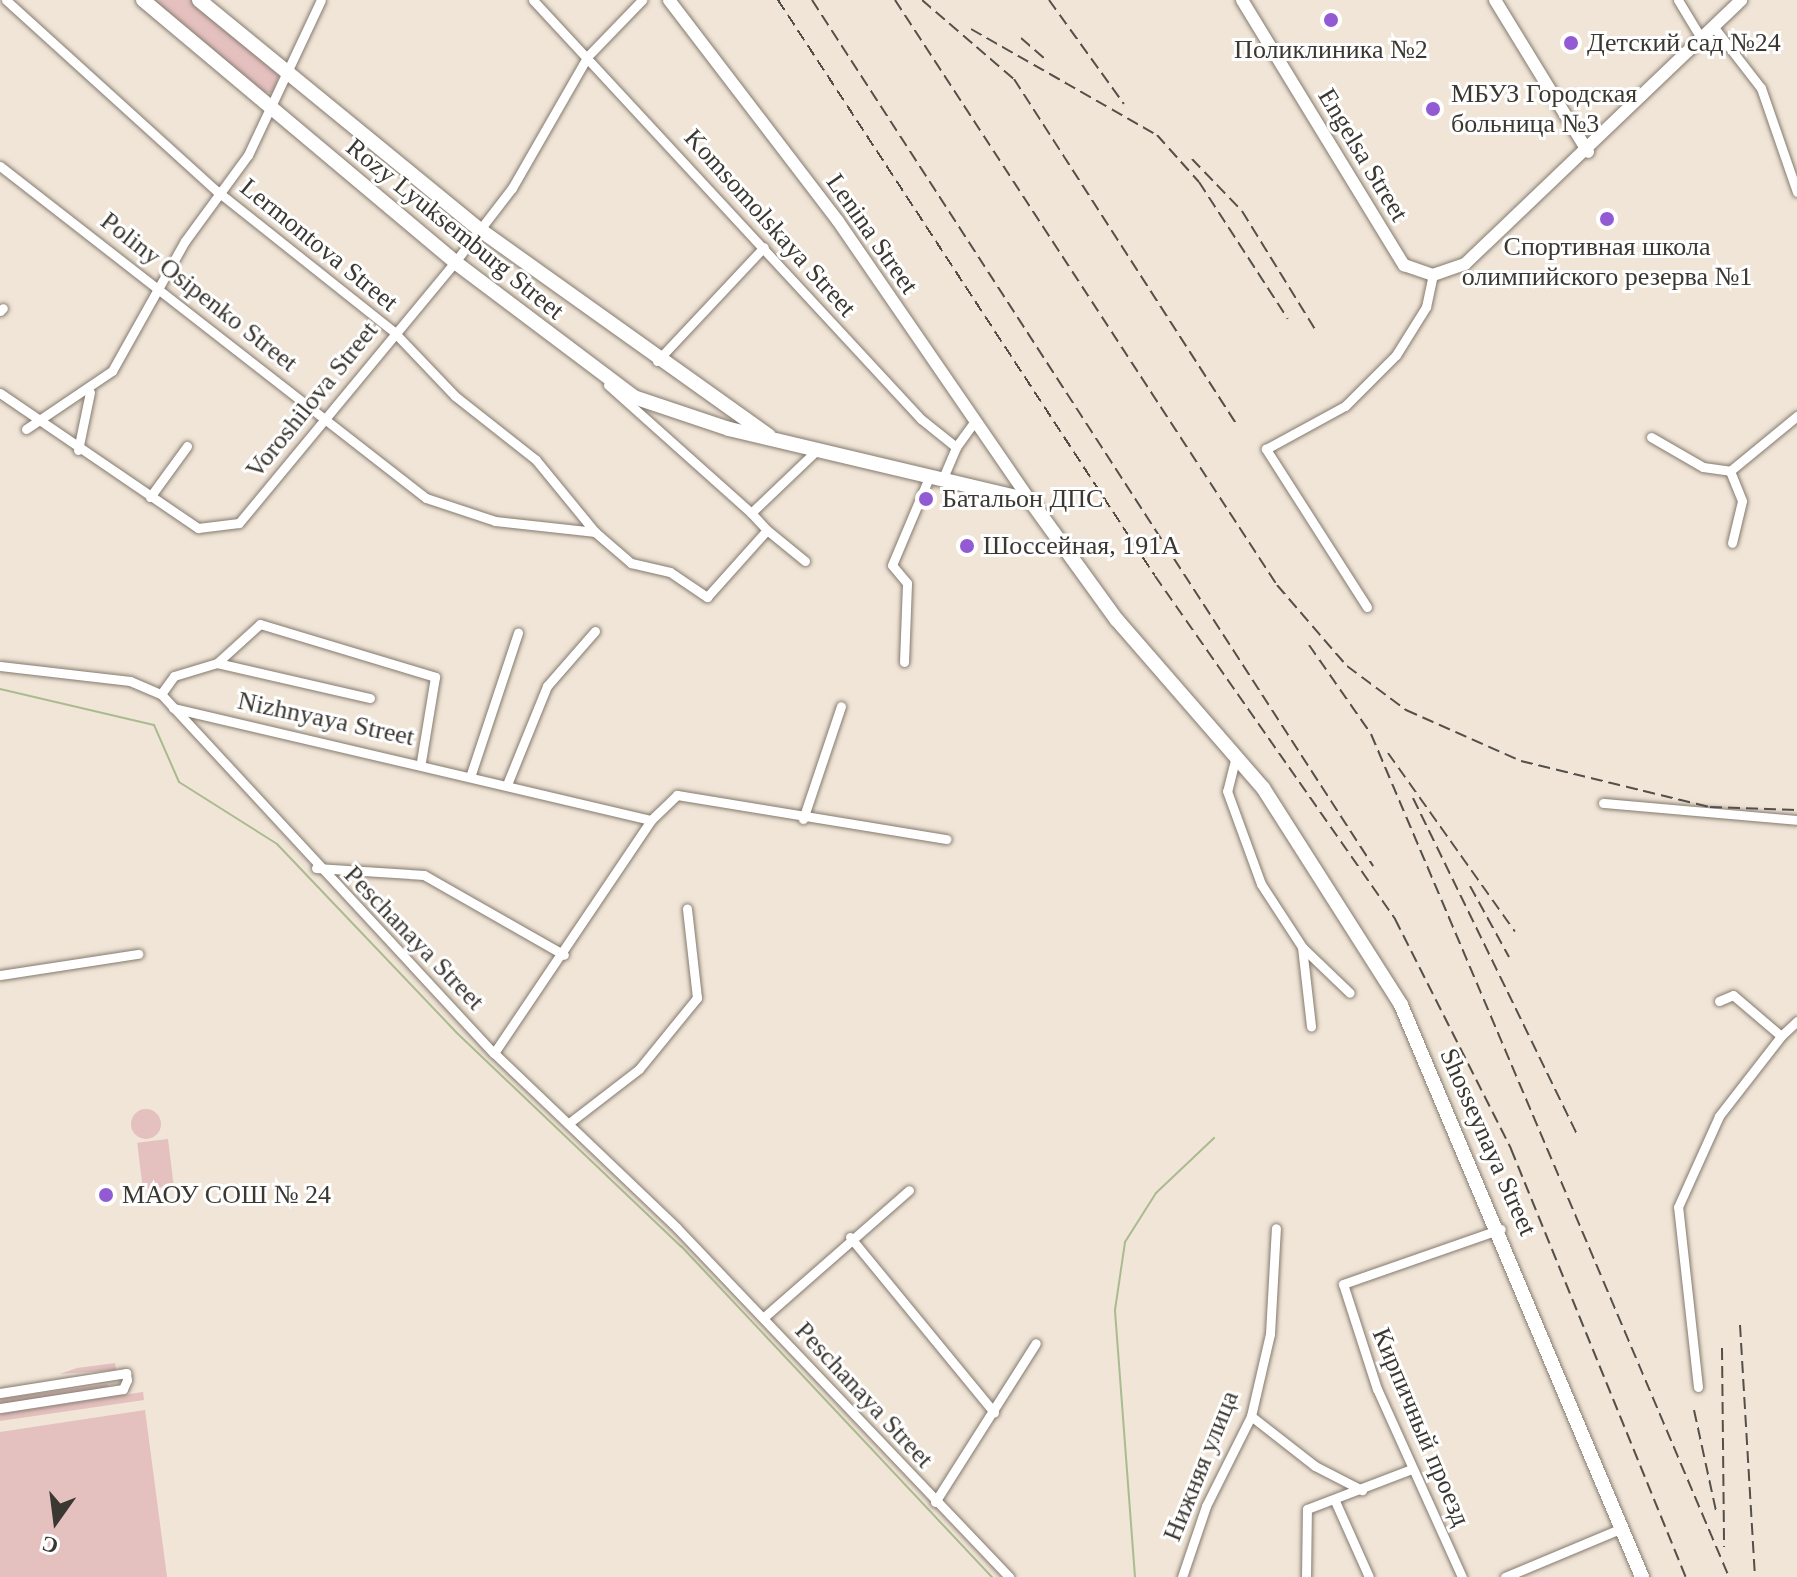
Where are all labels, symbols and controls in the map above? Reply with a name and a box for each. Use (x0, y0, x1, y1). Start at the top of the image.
marker: Поликлиника №2 (1320, 9, 1342, 31)
place label: Детский сад №24 (1587, 27, 1781, 59)
place label: Поликлиника №2 (1234, 34, 1428, 66)
marker: Детский сад №24 (1562, 34, 1580, 52)
place label: МБУЗ Городская больница №3 (1451, 78, 1637, 140)
street label: Engelsa Street (1311, 83, 1415, 227)
marker: МБУЗ Городская больница №3 (1422, 98, 1444, 120)
street label: Komsomolskaya Street (677, 123, 863, 323)
street label: Rozy Lyuksemburg Street (340, 132, 570, 326)
street label: Lenina Street (819, 168, 925, 300)
street label: Lermontova Street (234, 172, 404, 318)
street label: Poliny Osipenko Street (94, 205, 304, 379)
marker: Спортивная школа олимпийского резерва №1 (1598, 210, 1616, 228)
place label: Спортивная школа олимпийского резерва №1 (1462, 231, 1752, 292)
street label: Voroshilova Street (239, 315, 385, 485)
place label: Батальон ДПС (942, 483, 1103, 515)
marker: Батальон ДПС (917, 490, 935, 508)
place label: Шоссейная, 191А (983, 530, 1180, 562)
marker: Шоссейная, 191А (958, 537, 976, 555)
street label: Nizhnyaya Street (235, 685, 417, 753)
street label: Peschanaya Street (337, 859, 491, 1017)
street label: Shosseynaya Street (1433, 1044, 1543, 1240)
place label: МАОУ СОШ № 24 (122, 1179, 331, 1211)
marker: МАОУ СОШ № 24 (97, 1186, 115, 1204)
street label: Peschanaya Street (788, 1315, 940, 1475)
street label: Кирпичный проезд (1365, 1323, 1477, 1531)
street label: Нижняя улица (1157, 1386, 1245, 1546)
north arrow (16, 1481, 96, 1561)
text: С (39, 1531, 61, 1559)

